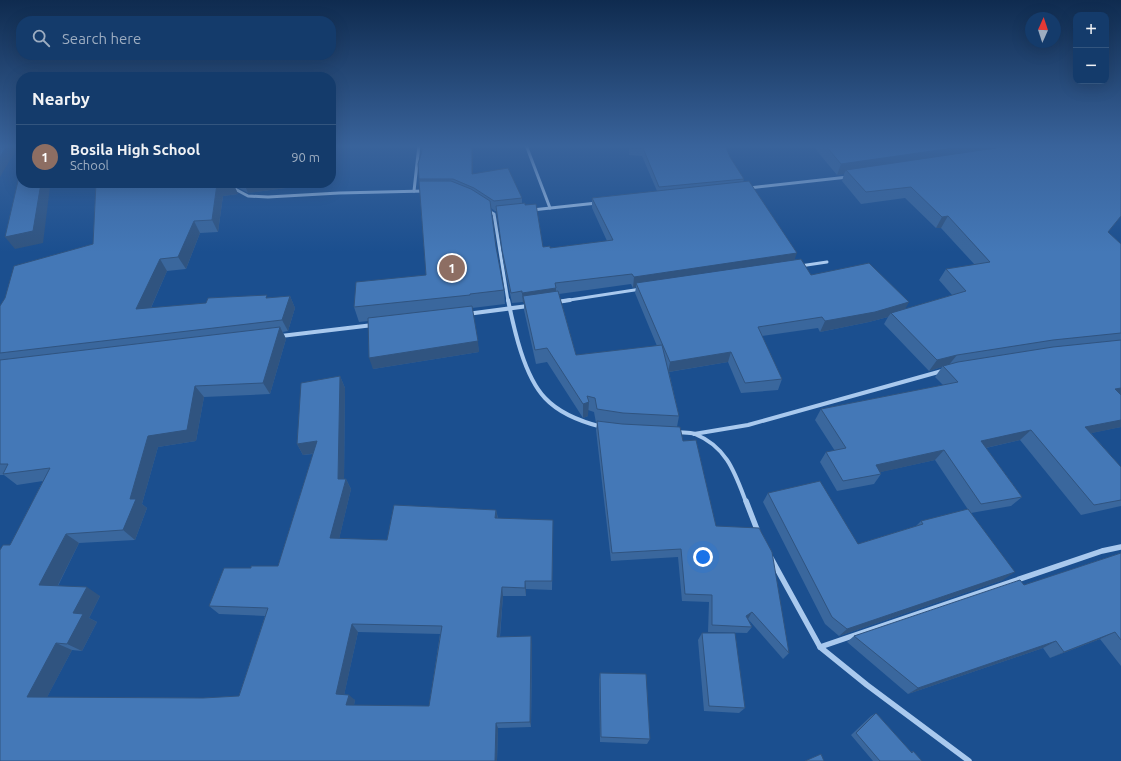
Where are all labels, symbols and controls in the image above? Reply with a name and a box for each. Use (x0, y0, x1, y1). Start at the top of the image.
north arrow (1025, 12, 1061, 48)
map controls (1073, 12, 1109, 84)
button: + (1073, 12, 1109, 48)
search box (16, 16, 336, 60)
icon: search (30, 27, 52, 49)
text: Search here (62, 30, 141, 47)
button: − (1073, 48, 1109, 84)
text: Nearby (32, 89, 90, 108)
text: Bosila High School (70, 141, 200, 158)
text: 1 (41, 150, 49, 164)
text: 90 m (291, 150, 320, 164)
text: School (70, 158, 109, 172)
pin: 1 (439, 253, 465, 283)
your location (693, 547, 713, 567)

